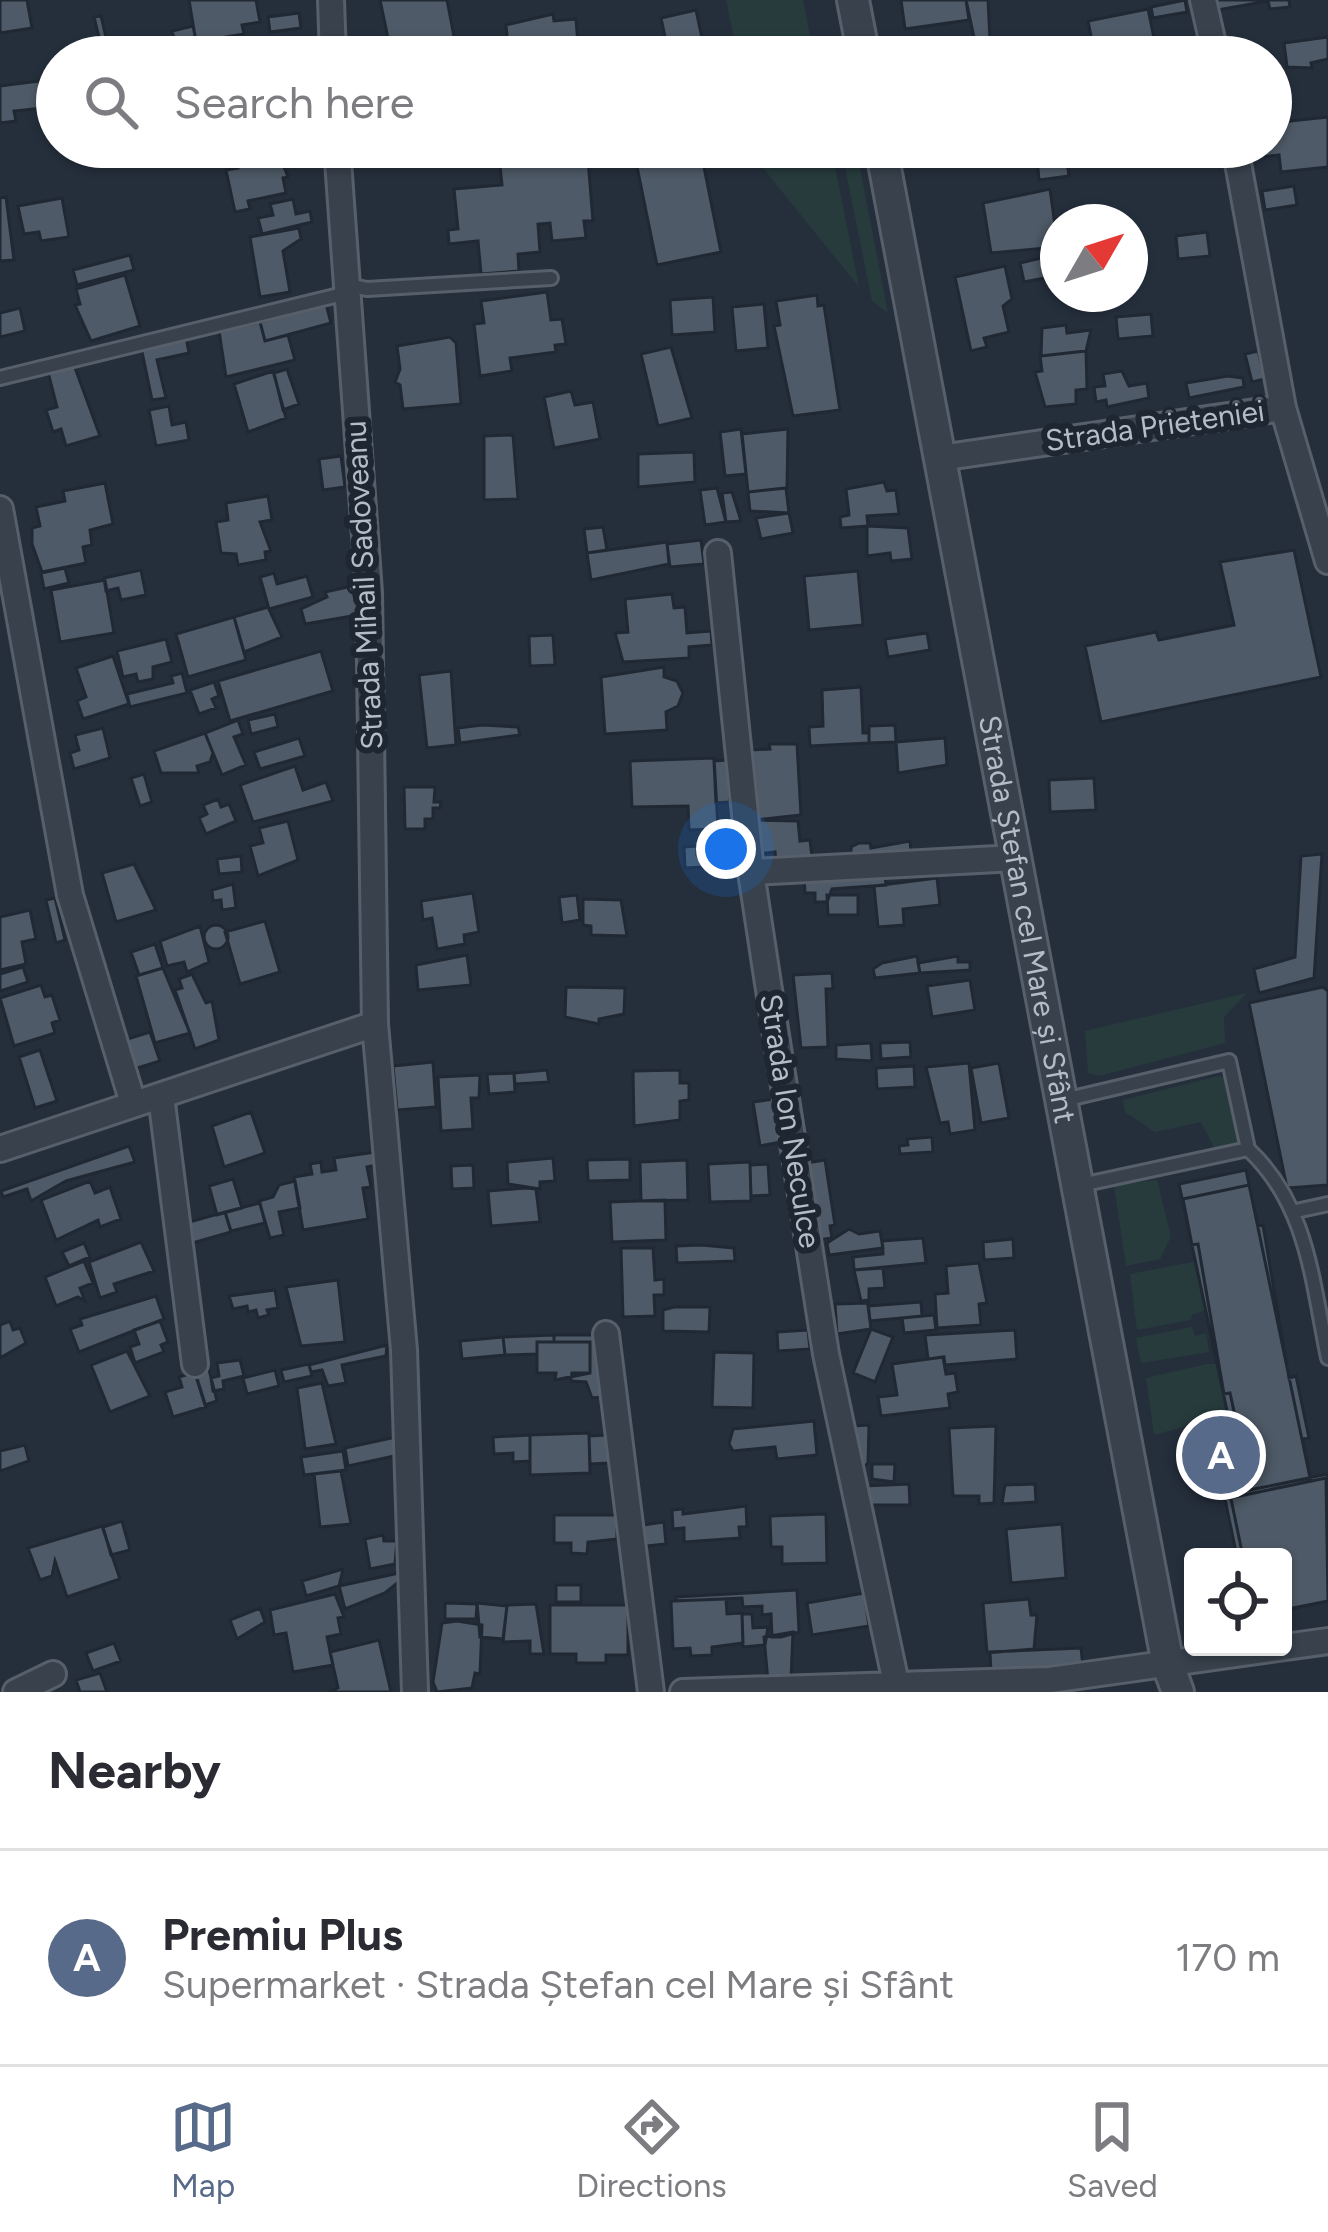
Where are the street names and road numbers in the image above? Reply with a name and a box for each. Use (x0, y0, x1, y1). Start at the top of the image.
street label: Strada Prieteniei (1043, 392, 1267, 459)
street label: Strada Mihail Sadoveanu (336, 420, 391, 751)
street label: Strada Ștefan cel Mare și Sfânt (971, 712, 1084, 1126)
street label: Strada Ion Neculce (752, 991, 829, 1251)

